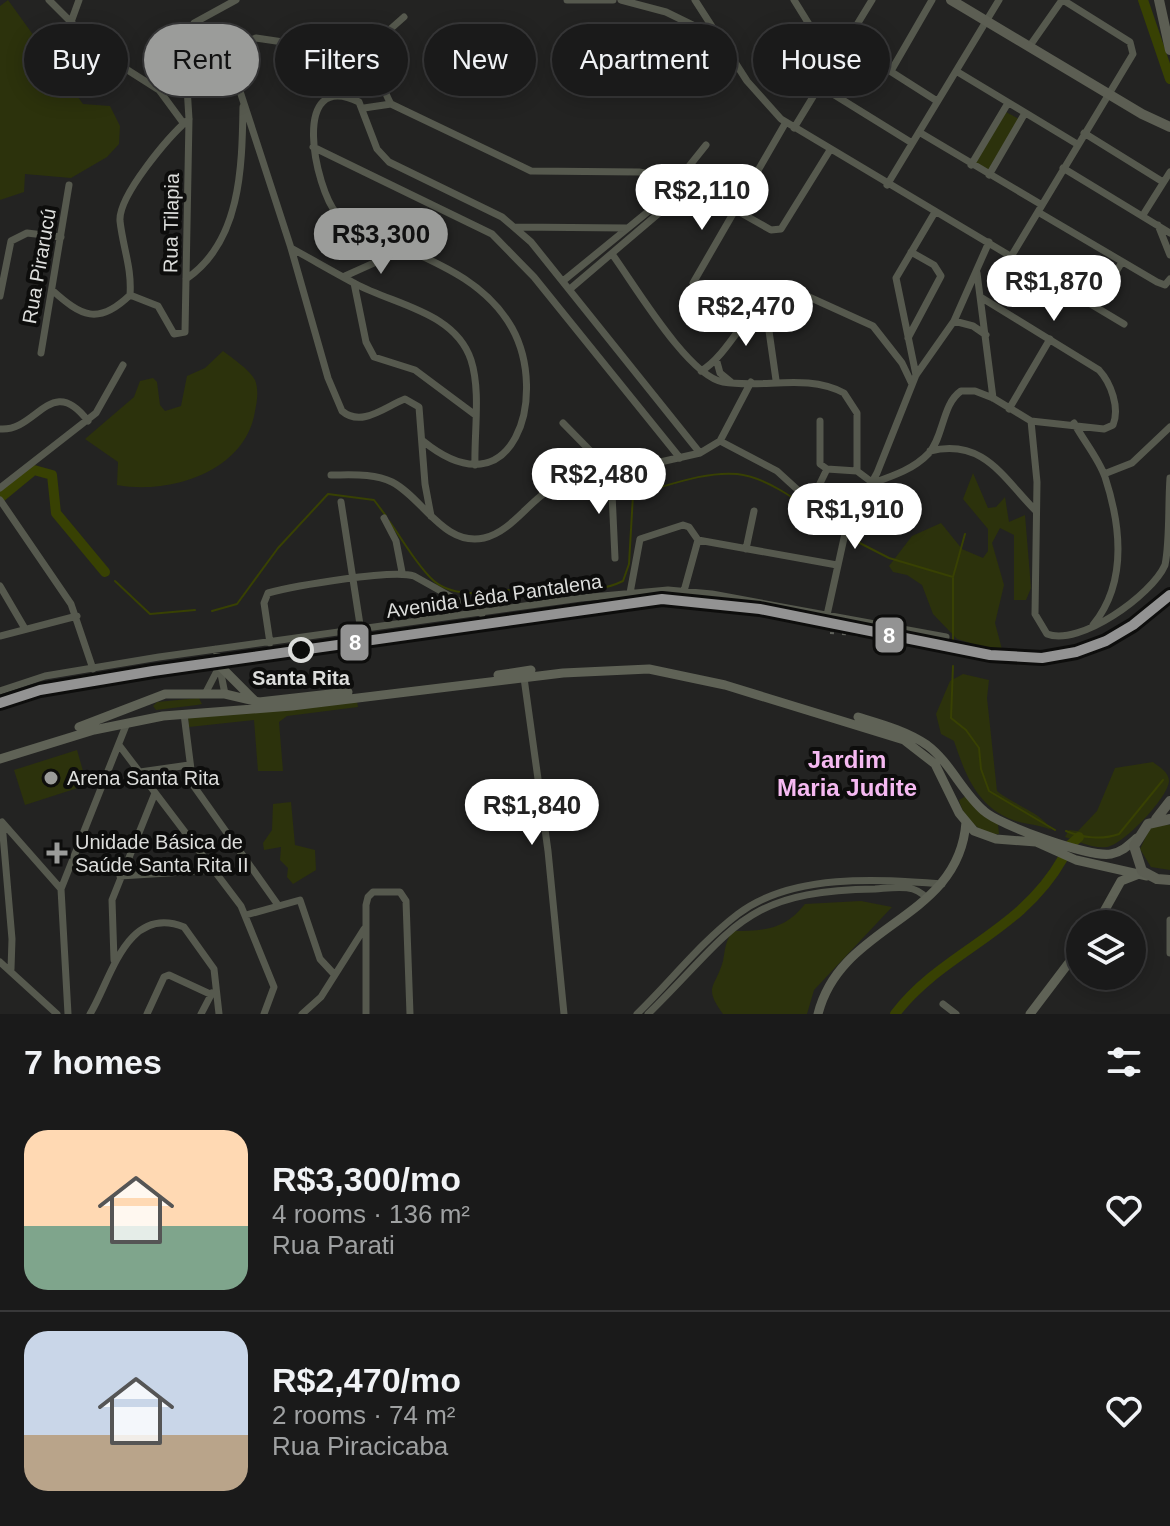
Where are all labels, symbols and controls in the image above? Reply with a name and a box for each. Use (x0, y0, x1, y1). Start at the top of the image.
chip: Buy (24, 24, 128, 96)
chip: Rent (144, 24, 259, 96)
chip: Filters (275, 24, 408, 96)
chip: New (424, 24, 536, 96)
chip: Apartment (552, 24, 737, 96)
chip: House (753, 24, 890, 96)
pin: R$2,110 (628, 164, 776, 232)
street label: Rua Tilapia (159, 172, 183, 273)
text: R$2,110 (654, 175, 750, 205)
street label: Rua Pirarucú (18, 207, 60, 325)
pin: R$3,300 (307, 208, 455, 276)
text: R$3,300 (332, 219, 430, 249)
pin: R$1,870 (980, 255, 1128, 323)
text: R$1,870 (1005, 266, 1103, 296)
pin: R$2,470 (672, 280, 820, 348)
text: R$2,470 (697, 291, 795, 321)
pin: R$2,480 (525, 448, 673, 516)
text: R$2,480 (550, 459, 648, 489)
pin: R$1,910 (781, 483, 929, 551)
text: R$1,910 (806, 494, 904, 524)
street label: Avenida Lêda Pantalena (385, 570, 604, 622)
line badge: 8 (874, 616, 905, 654)
line badge: 8 (339, 623, 370, 662)
text: 8 (883, 623, 895, 648)
text: 8 (349, 630, 361, 655)
marker: Santa Rita (289, 638, 313, 662)
place label: Santa Rita (252, 667, 351, 689)
district label: Jardim Maria Judite (777, 746, 917, 801)
place label: Arena Santa Rita (67, 767, 220, 789)
marker: Arena Santa Rita (42, 769, 60, 787)
pin: R$1,840 (458, 779, 606, 847)
text: R$1,840 (483, 790, 581, 820)
place label: Unidade Básica de Saúde Santa Rita II (75, 831, 248, 876)
marker: Unidade Básica de Saúde Santa Rita II (46, 842, 68, 864)
map controls (1066, 910, 1146, 990)
button: layers (1066, 910, 1146, 990)
icon: filters (1102, 1040, 1146, 1084)
text: 7 homes (24, 1043, 162, 1081)
text: R$3,300/mo (272, 1160, 461, 1198)
icon: home (88, 1162, 184, 1258)
icon: heart (1102, 1188, 1146, 1232)
text: 4 rooms · 136 m² (272, 1199, 470, 1229)
text: Rua Parati (272, 1230, 395, 1260)
text: R$2,470/mo (272, 1361, 461, 1399)
icon: home (88, 1363, 184, 1459)
icon: heart (1102, 1389, 1146, 1433)
text: 2 rooms · 74 m² (272, 1400, 456, 1430)
text: Rua Piracicaba (272, 1431, 448, 1461)

